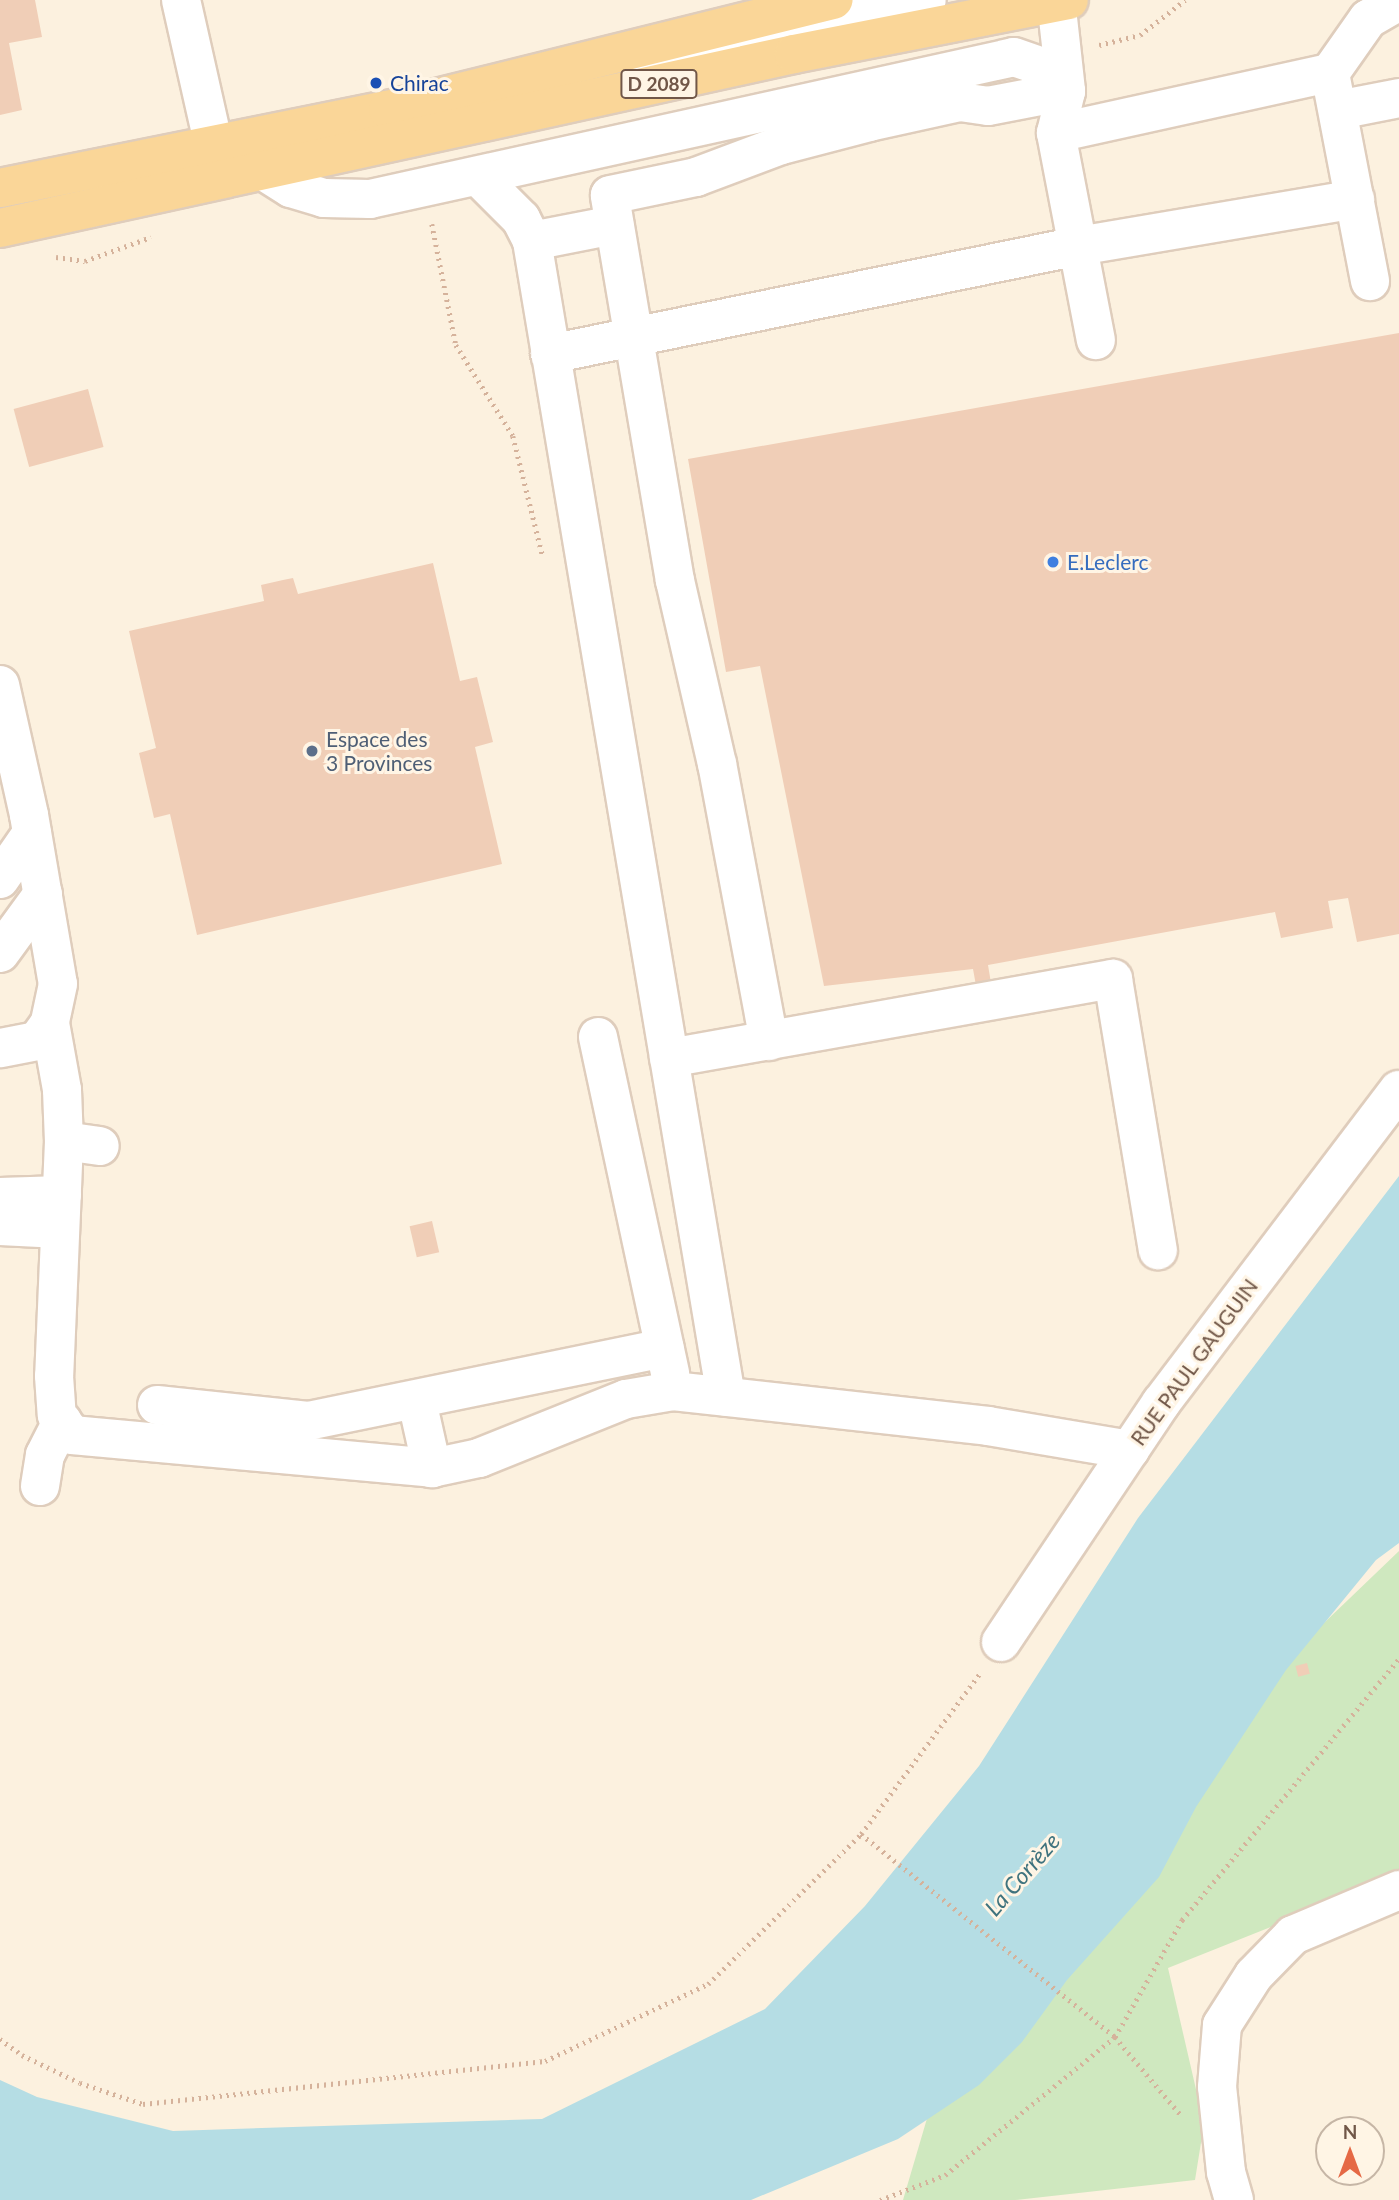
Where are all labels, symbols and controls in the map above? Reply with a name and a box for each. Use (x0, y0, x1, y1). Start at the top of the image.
road number: D 2089 (619, 68, 699, 100)
place label: Chirac (390, 70, 449, 96)
marker: Chirac (368, 75, 384, 91)
place label: E.Leclerc (1067, 549, 1149, 575)
marker: E.Leclerc (1045, 554, 1061, 570)
place label: Espace des 3 Provinces (326, 726, 432, 776)
marker: Espace des 3 Provinces (304, 743, 320, 759)
street label: RUE PAUL GAUGUIN (1125, 1274, 1263, 1450)
water label: La Corrèze (979, 1827, 1065, 1921)
north arrow (1315, 2116, 1385, 2186)
text: N (1343, 2120, 1357, 2143)

